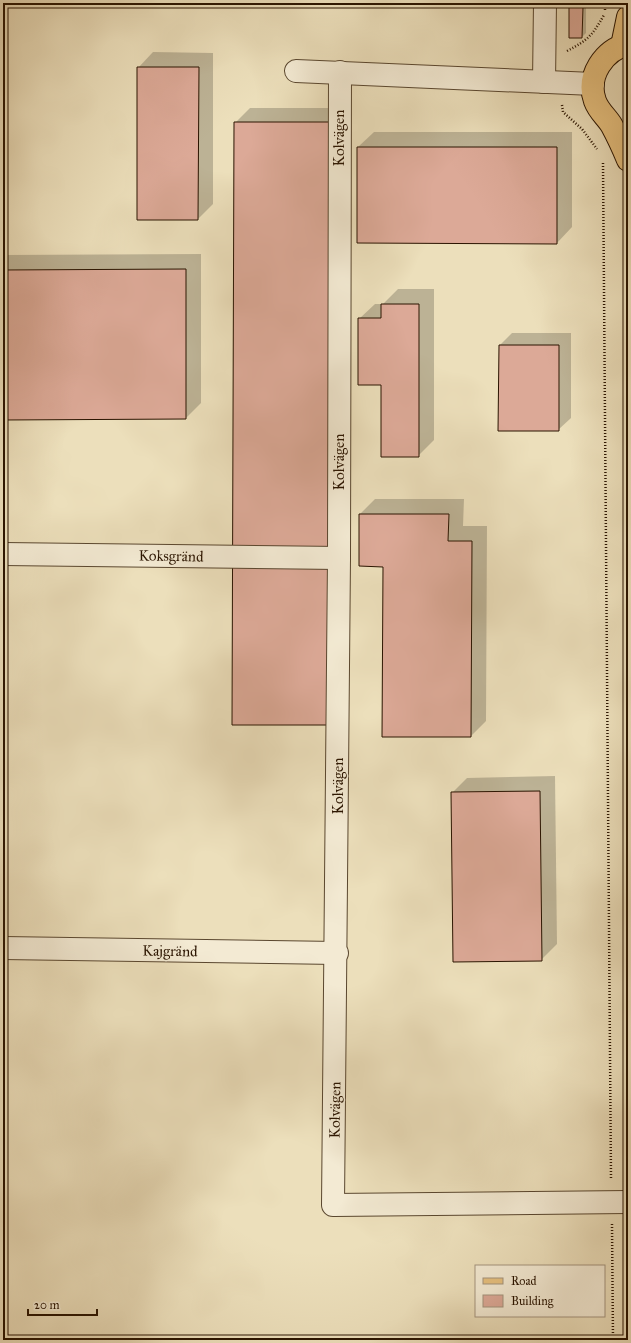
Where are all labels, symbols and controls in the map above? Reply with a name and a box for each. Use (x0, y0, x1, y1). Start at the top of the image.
street label: Kolvägen (330, 110, 348, 166)
street label: Kolvägen (330, 434, 348, 490)
street label: Koksgränd (138, 546, 204, 566)
street label: Kolvägen (329, 758, 347, 814)
street label: Kajgränd (142, 942, 198, 960)
street label: Kolvägen (326, 1081, 344, 1139)
legend (475, 1265, 605, 1317)
text: Road (511, 1274, 537, 1288)
scale bar (28, 1291, 97, 1317)
text: Building (511, 1294, 554, 1309)
text: 20 m (34, 1298, 60, 1312)

